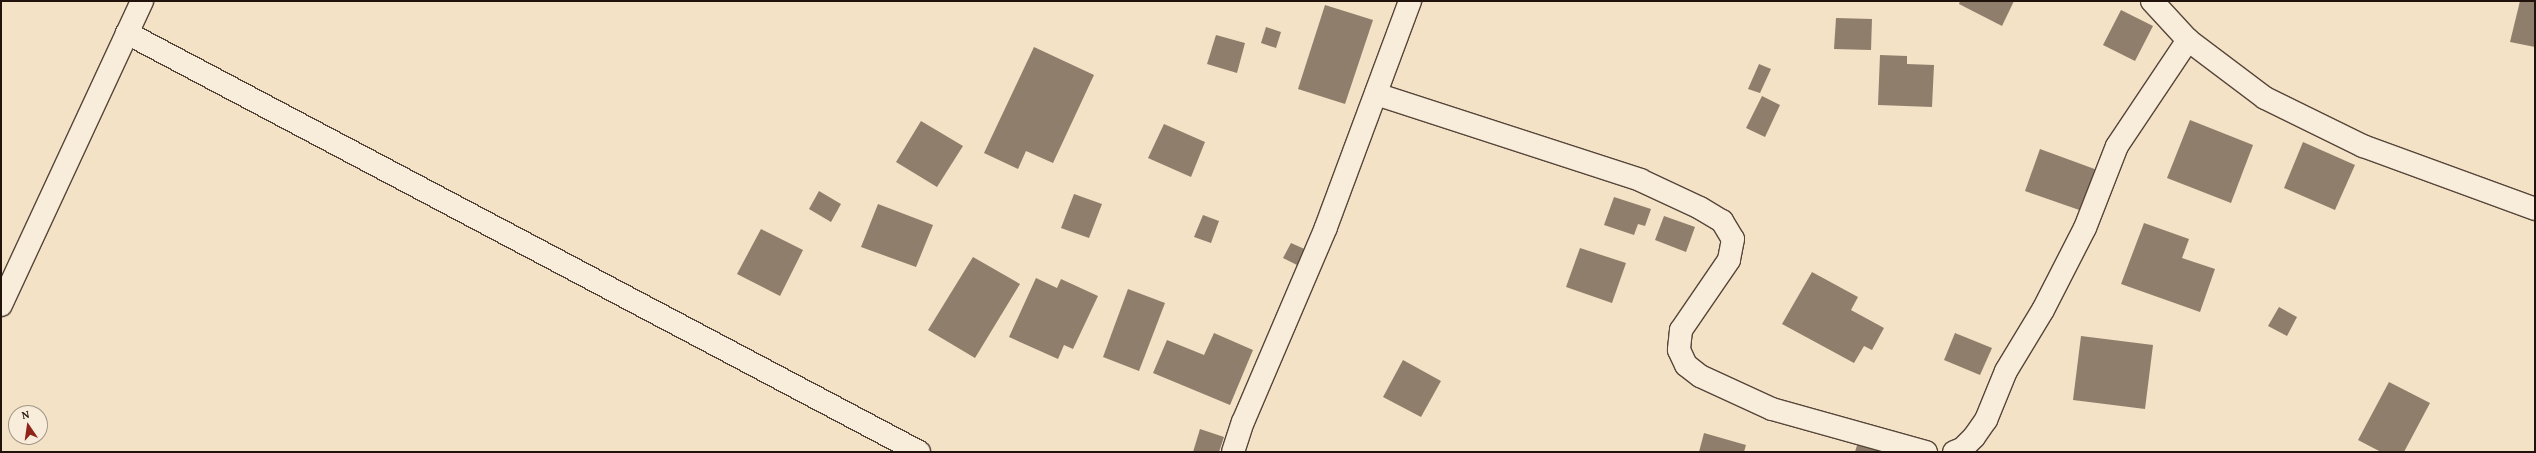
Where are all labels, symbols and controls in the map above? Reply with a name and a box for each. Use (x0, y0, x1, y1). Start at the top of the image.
north arrow (8, 405, 48, 445)
text: N (20, 406, 31, 423)

